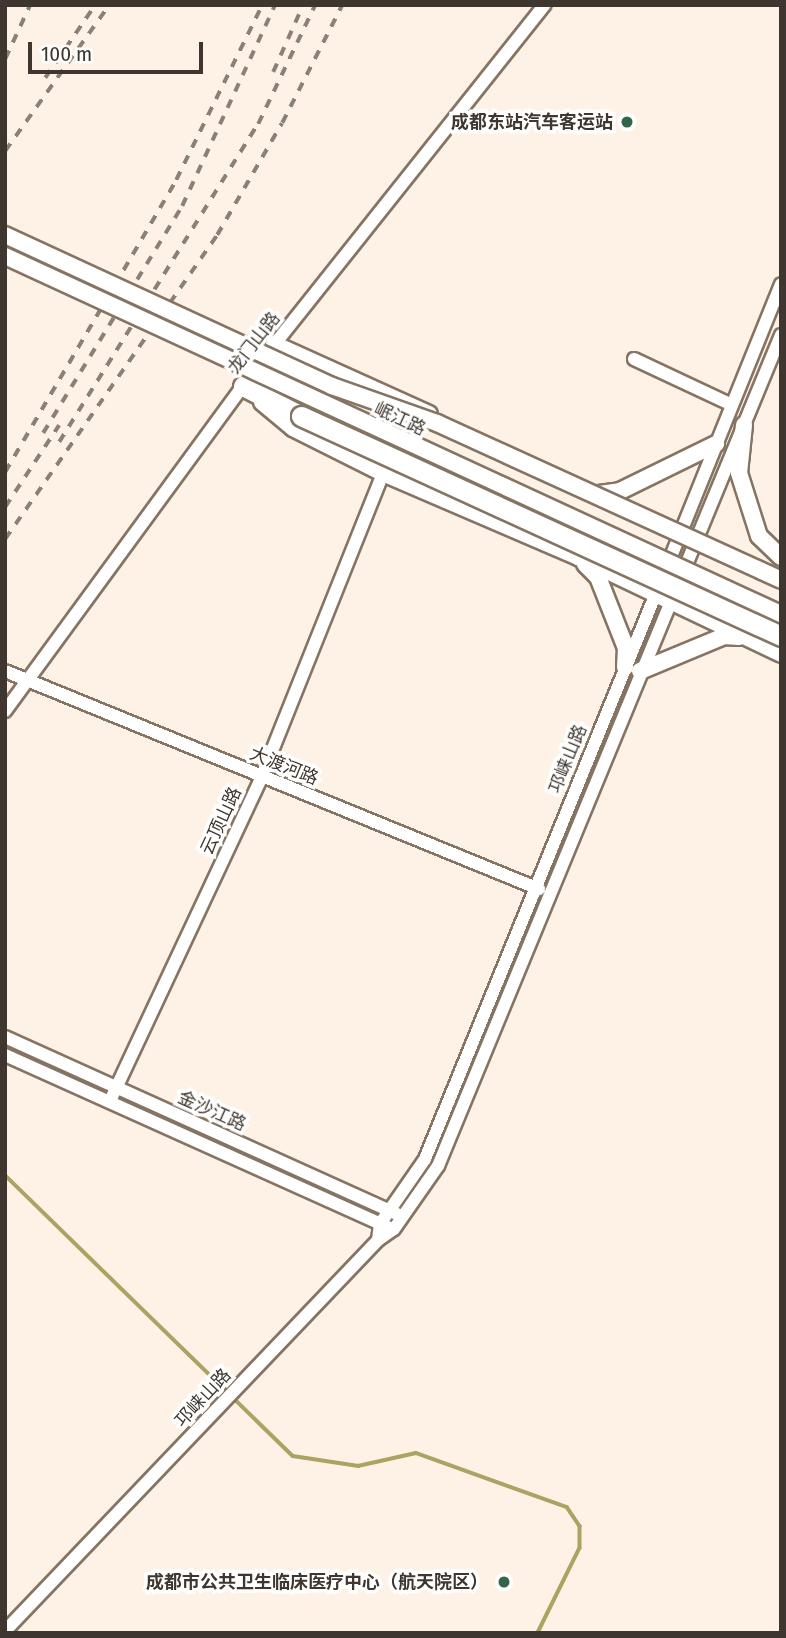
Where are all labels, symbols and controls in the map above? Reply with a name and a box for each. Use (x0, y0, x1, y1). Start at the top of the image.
scale bar (32, 28, 206, 72)
text: 100 m (41, 41, 92, 67)
place label: 成都东站汽车客运站 (451, 111, 613, 133)
marker: 成都东站汽车客运站 (619, 114, 635, 130)
street label: 龙门山路 (223, 308, 285, 378)
street label: 岷江路 (371, 398, 429, 440)
street label: 邛崃山路 (545, 722, 591, 796)
street label: 大渡河路 (247, 743, 321, 789)
street label: 云顶山路 (196, 784, 246, 858)
street label: 金沙江路 (175, 1086, 249, 1136)
street label: 邛崃山路 (171, 1364, 235, 1432)
place label: 成都市公共卫生临床医疗中心（航天院区） (146, 1571, 488, 1593)
marker: 成都市公共卫生临床医疗中心（航天院区） (494, 1572, 514, 1592)

